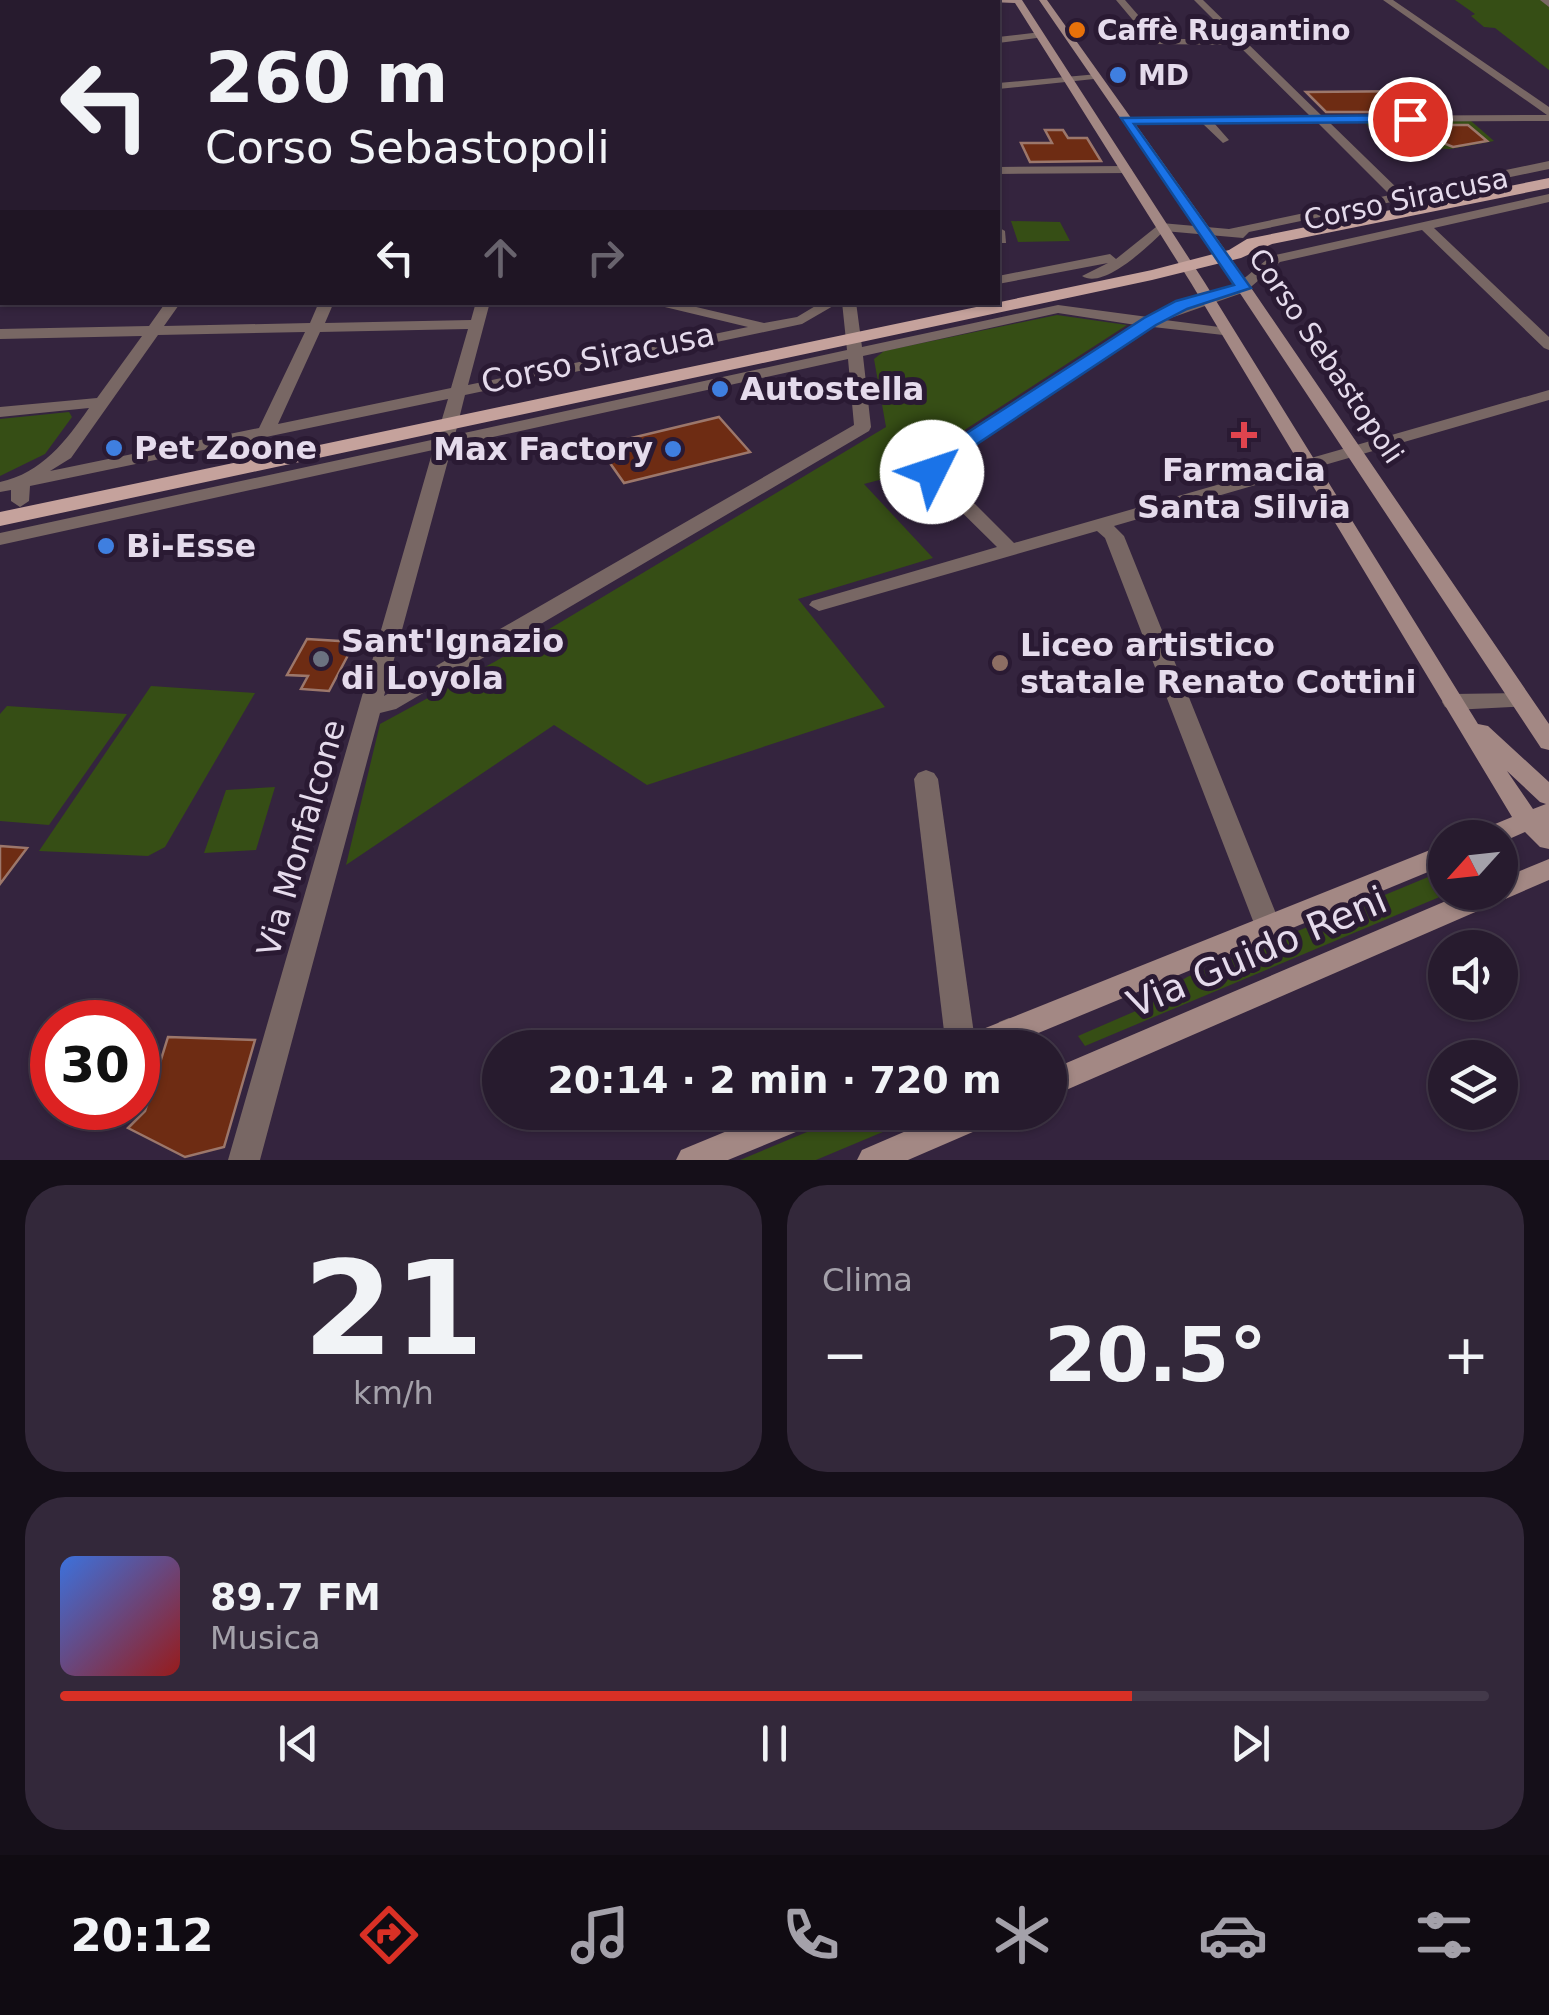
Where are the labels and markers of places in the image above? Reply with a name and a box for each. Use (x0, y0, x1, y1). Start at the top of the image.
place label: Caffè Rugantino (1097, 14, 1350, 47)
marker: Caffè Rugantino (1066, 19, 1088, 41)
place label: MD (1138, 59, 1189, 92)
marker: MD (1107, 64, 1129, 86)
pin (1368, 77, 1453, 162)
place label: Autostella (740, 370, 924, 408)
marker: Autostella (709, 378, 731, 400)
marker: Farmacia Santa Silvia (1233, 424, 1255, 446)
place label: Pet Zoone (134, 429, 317, 467)
place label: Max Factory (433, 430, 653, 468)
marker: Pet Zoone (103, 437, 125, 459)
marker: Max Factory (662, 438, 684, 460)
place label: Farmacia Santa Silvia (1137, 451, 1351, 526)
place label: Bi-Esse (126, 527, 256, 565)
marker: Bi-Esse (95, 535, 117, 557)
place label: Sant'Ignazio di Loyola (341, 622, 564, 697)
place label: Liceo artistico statale Renato Cottini (1020, 626, 1417, 701)
marker: Sant'Ignazio di Loyola (310, 648, 332, 670)
marker: Liceo artistico statale Renato Cottini (989, 652, 1011, 674)

